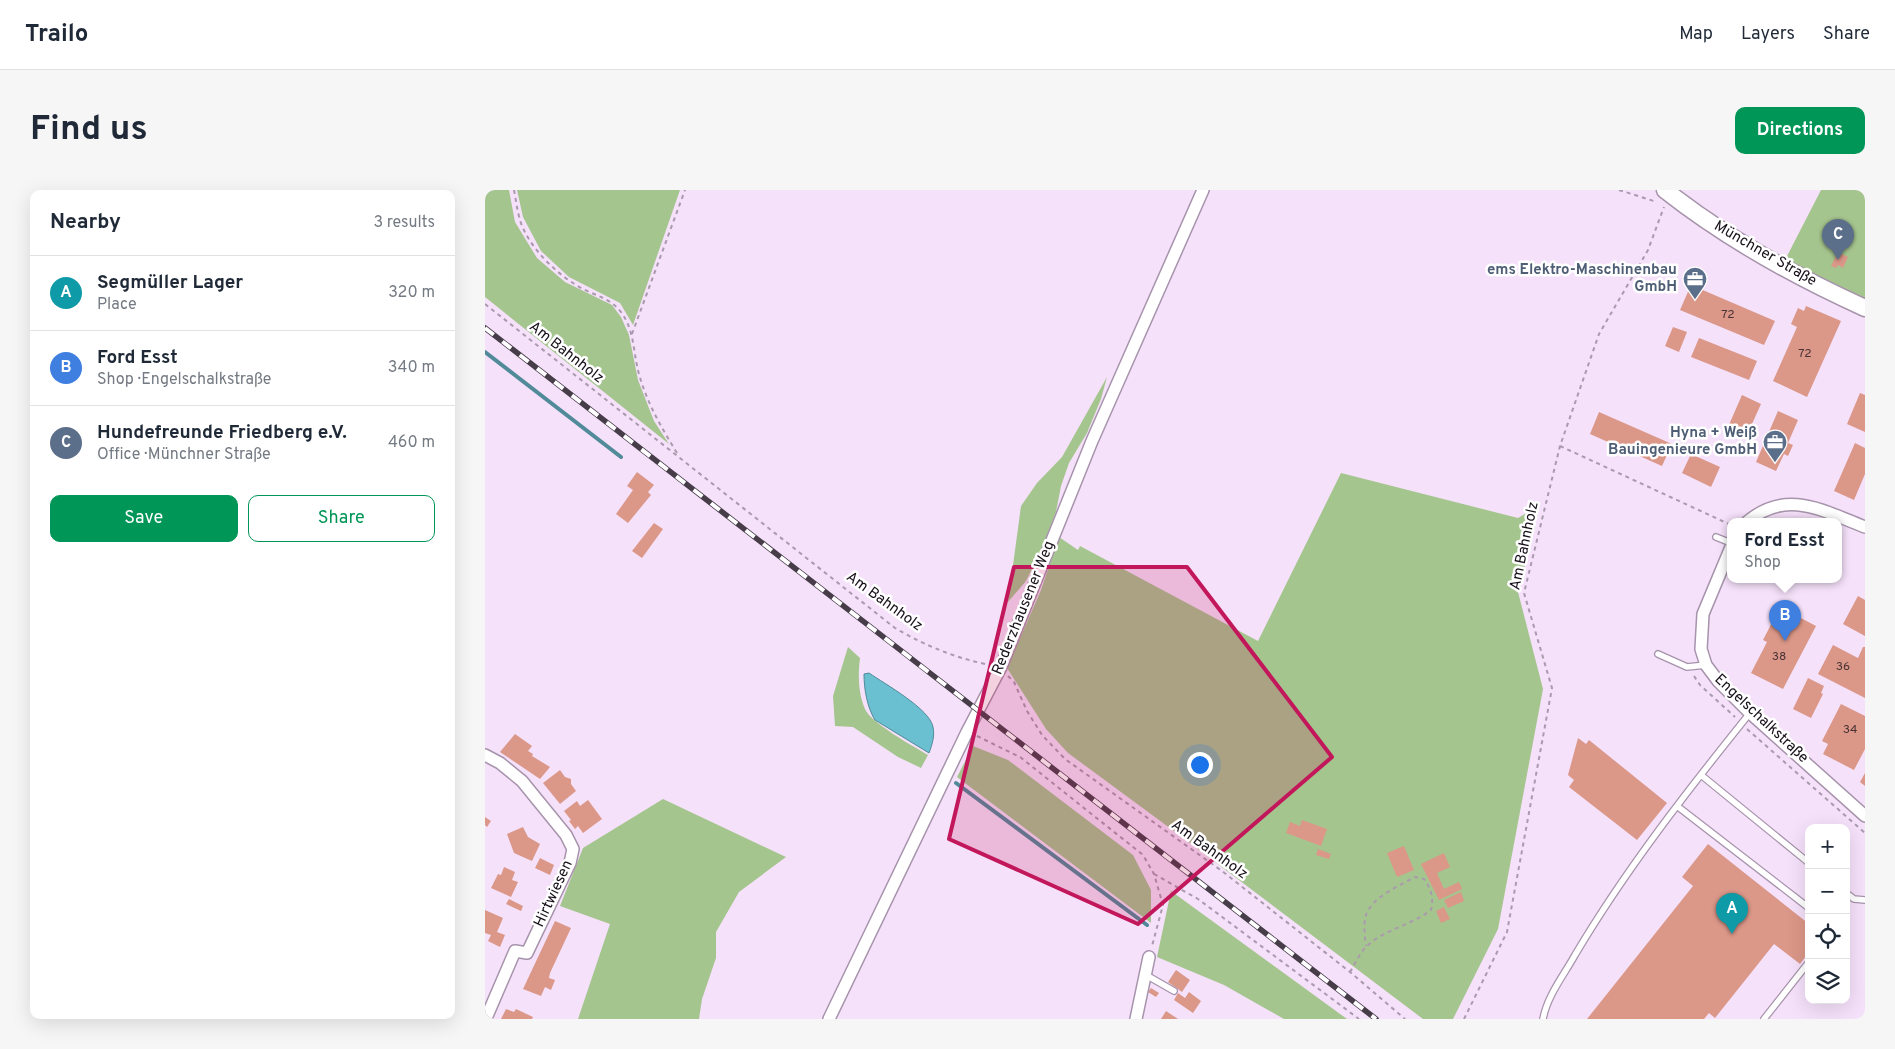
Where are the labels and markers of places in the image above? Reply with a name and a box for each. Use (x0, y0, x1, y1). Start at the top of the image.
pin: C (1822, 219, 1854, 260)
place label: ems Elektro-Maschinenbau GmbH (1487, 261, 1677, 297)
office icon: ems Elektro-Maschinenbau GmbH (1682, 266, 1708, 300)
place label: Hyna + Weiß Bauingenieure GmbH (1608, 424, 1757, 460)
office icon: Hyna + Weiß Bauingenieure GmbH (1762, 429, 1788, 463)
pin: B (1769, 600, 1801, 641)
pin: A (1716, 893, 1748, 934)

